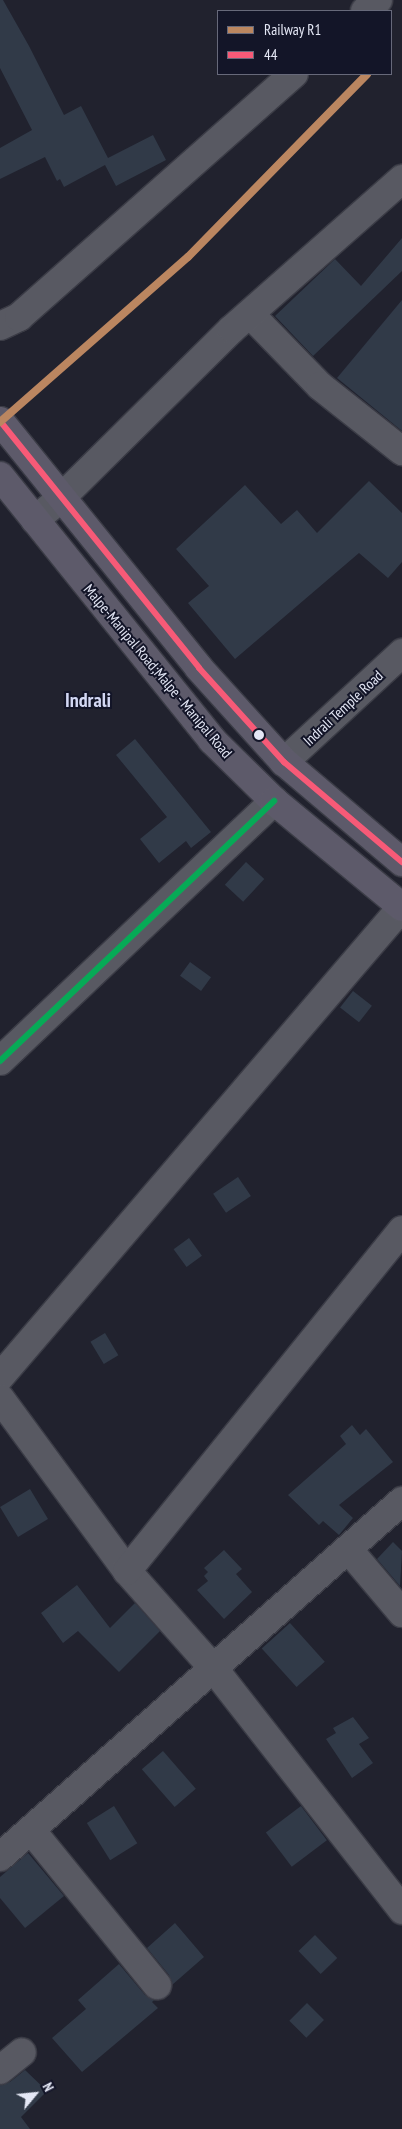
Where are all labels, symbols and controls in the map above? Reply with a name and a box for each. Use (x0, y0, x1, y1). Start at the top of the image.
legend (217, 10, 392, 75)
text: Railway R1 (264, 20, 321, 39)
text: 44 (264, 45, 278, 64)
street label: Malpe-Manipal Road;Malpe - Manipal Road (80, 580, 236, 762)
street label: Indrali Temple Road (299, 666, 387, 750)
district label: Indrali (65, 688, 111, 712)
unlabelled marker (254, 730, 264, 740)
north arrow (10, 2069, 60, 2119)
text: N (39, 2079, 58, 2095)

